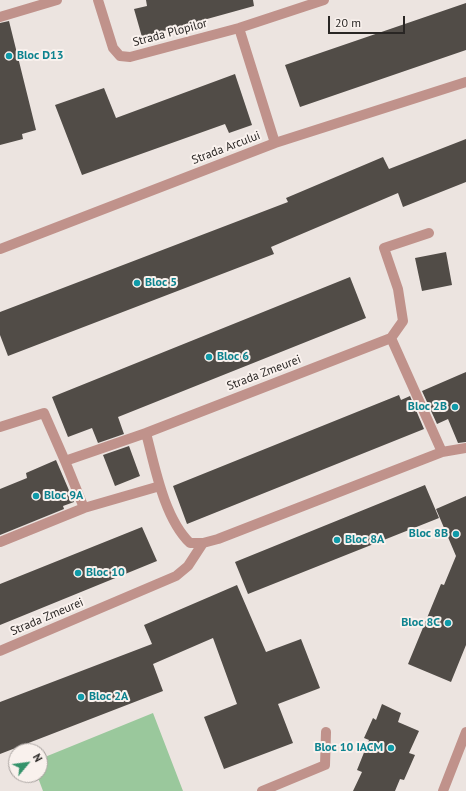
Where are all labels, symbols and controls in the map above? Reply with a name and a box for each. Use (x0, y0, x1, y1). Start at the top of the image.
scale bar (330, 8, 407, 34)
text: 20 m (335, 15, 361, 30)
street label: Strada Plopilor (131, 16, 209, 50)
place label: Bloc D13 (17, 49, 64, 63)
marker: Bloc D13 (4, 51, 14, 61)
street label: Strada Arcului (190, 128, 262, 168)
place label: Bloc 5 (145, 276, 177, 290)
marker: Bloc 5 (132, 278, 142, 288)
place label: Bloc 6 (217, 350, 249, 364)
marker: Bloc 6 (204, 352, 214, 362)
street label: Strada Zmeurei (225, 352, 303, 394)
place label: Bloc 2B (408, 400, 447, 414)
marker: Bloc 2B (450, 402, 460, 412)
place label: Bloc 9A (44, 489, 83, 503)
marker: Bloc 9A (31, 491, 41, 501)
place label: Bloc 8B (409, 527, 448, 541)
marker: Bloc 8B (451, 529, 461, 539)
place label: Bloc 8A (345, 533, 384, 547)
marker: Bloc 8A (332, 535, 342, 545)
place label: Bloc 10 (86, 566, 125, 580)
marker: Bloc 10 (73, 568, 83, 578)
street label: Strada Zmeurei (8, 595, 86, 639)
place label: Bloc 8C (401, 616, 440, 630)
marker: Bloc 8C (443, 618, 453, 628)
place label: Bloc 2A (89, 690, 128, 704)
marker: Bloc 2A (76, 692, 86, 702)
place label: Bloc 10 IACM (314, 741, 383, 755)
north arrow (8, 743, 48, 783)
marker: Bloc 10 IACM (386, 743, 396, 753)
text: N (30, 751, 45, 764)

